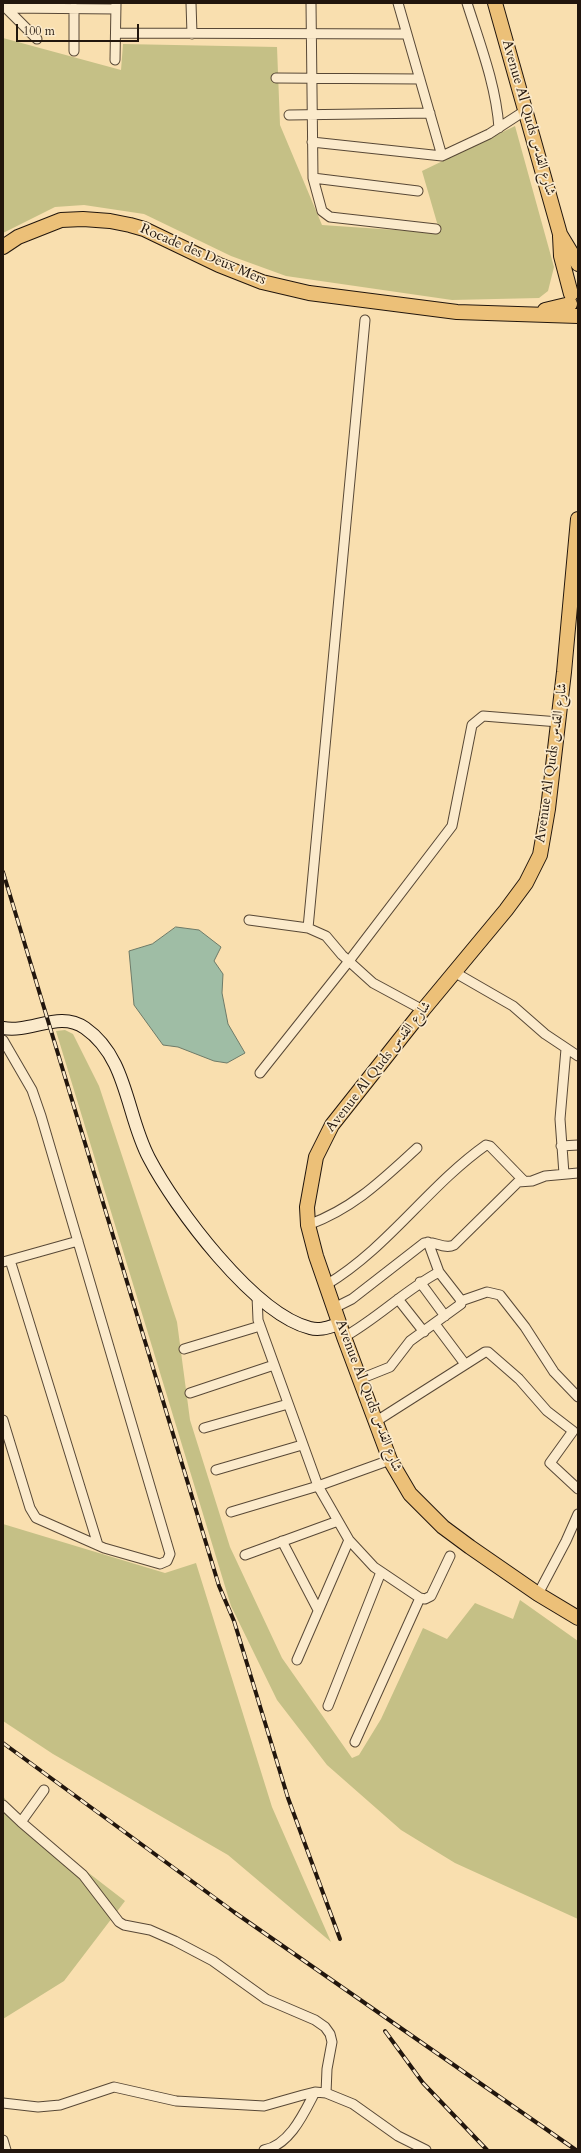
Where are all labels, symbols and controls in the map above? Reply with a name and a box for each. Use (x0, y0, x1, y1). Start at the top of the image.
scale bar (18, 16, 141, 42)
text: 100 m (23, 23, 55, 39)
street label: Avenue Al Quds شارع القدس (498, 38, 558, 198)
street label: Rocade des Deux Mers (138, 221, 268, 289)
street label: Avenue Al Quds شارع القدس (532, 682, 572, 844)
street label: Avenue Al Quds شارع القدس (323, 998, 435, 1136)
street label: Avenue Al Quds شارع القدس (331, 1318, 405, 1474)

